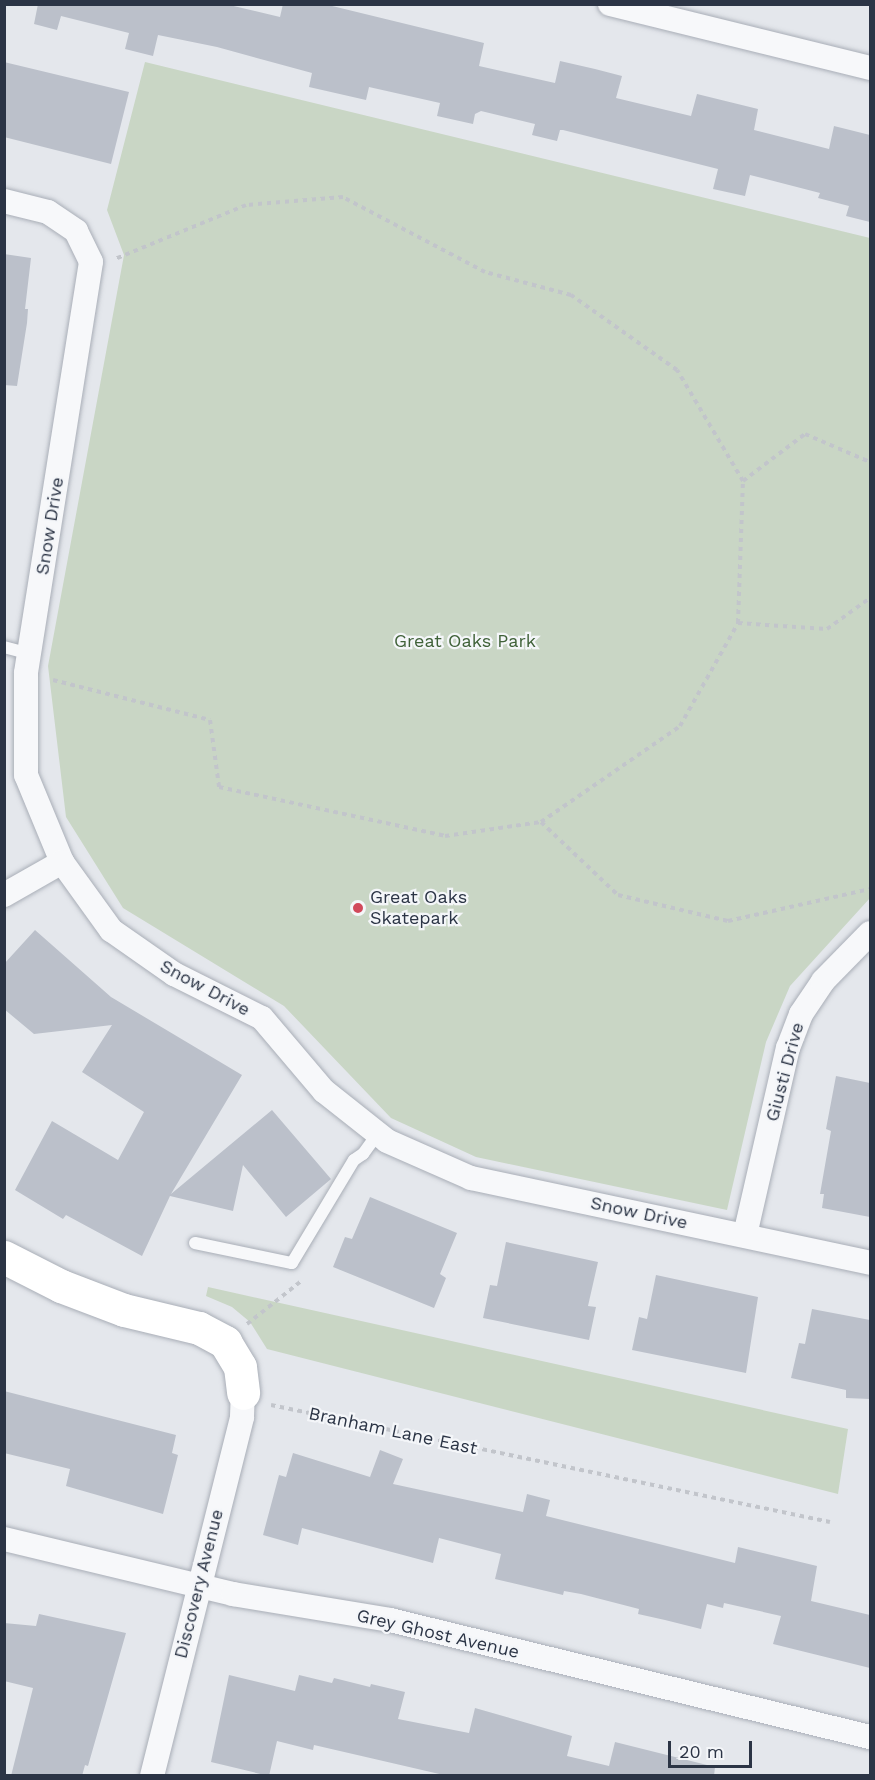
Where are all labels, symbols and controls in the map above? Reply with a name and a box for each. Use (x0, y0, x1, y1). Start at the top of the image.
street label: Snow Drive (32, 475, 68, 577)
park label: Great Oaks Park (394, 630, 536, 652)
place label: Great Oaks Skatepark (370, 887, 467, 930)
marker: Great Oaks Skatepark (351, 901, 365, 915)
street label: Snow Drive (156, 955, 254, 1021)
street label: Giusti Drive (761, 1020, 809, 1124)
street label: Snow Drive (588, 1192, 690, 1234)
street label: Branham Lane East (307, 1403, 479, 1459)
street label: Discovery Avenue (170, 1507, 228, 1661)
street label: Grey Ghost Avenue (354, 1605, 522, 1663)
scale bar (671, 1729, 755, 1767)
text: 20 m (679, 1741, 724, 1762)

